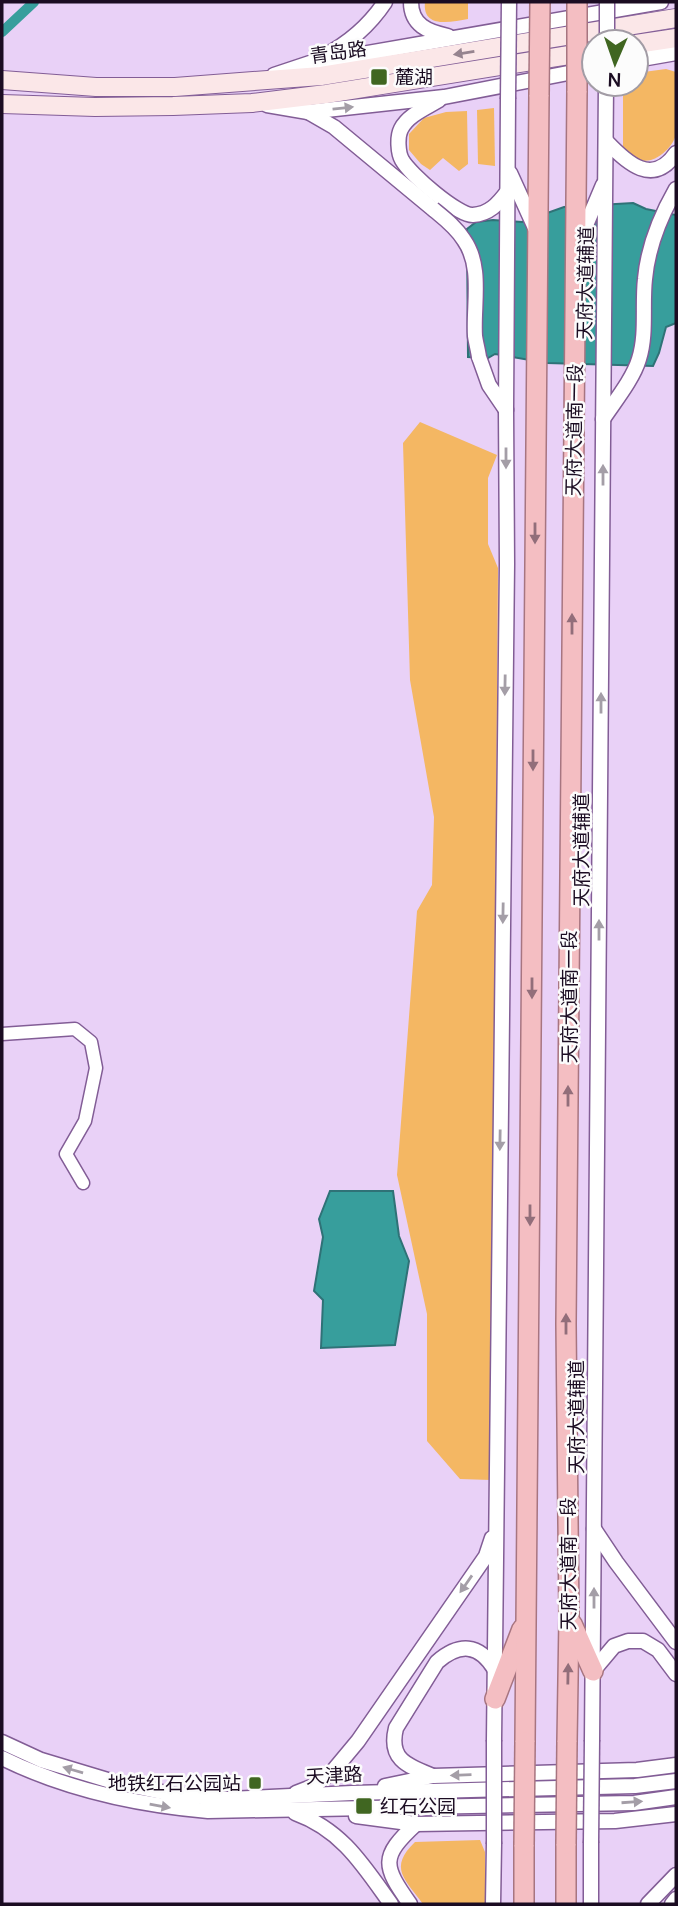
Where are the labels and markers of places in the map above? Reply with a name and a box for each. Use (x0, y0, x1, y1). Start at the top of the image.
place label: 麓湖 (395, 64, 433, 90)
marker: 麓湖 (369, 67, 389, 87)
place label: 地铁红石公园站 (108, 1770, 241, 1796)
marker: 地铁红石公园站 (247, 1775, 263, 1791)
place label: 红石公园 (380, 1793, 456, 1819)
marker: 红石公园 (354, 1796, 374, 1816)

